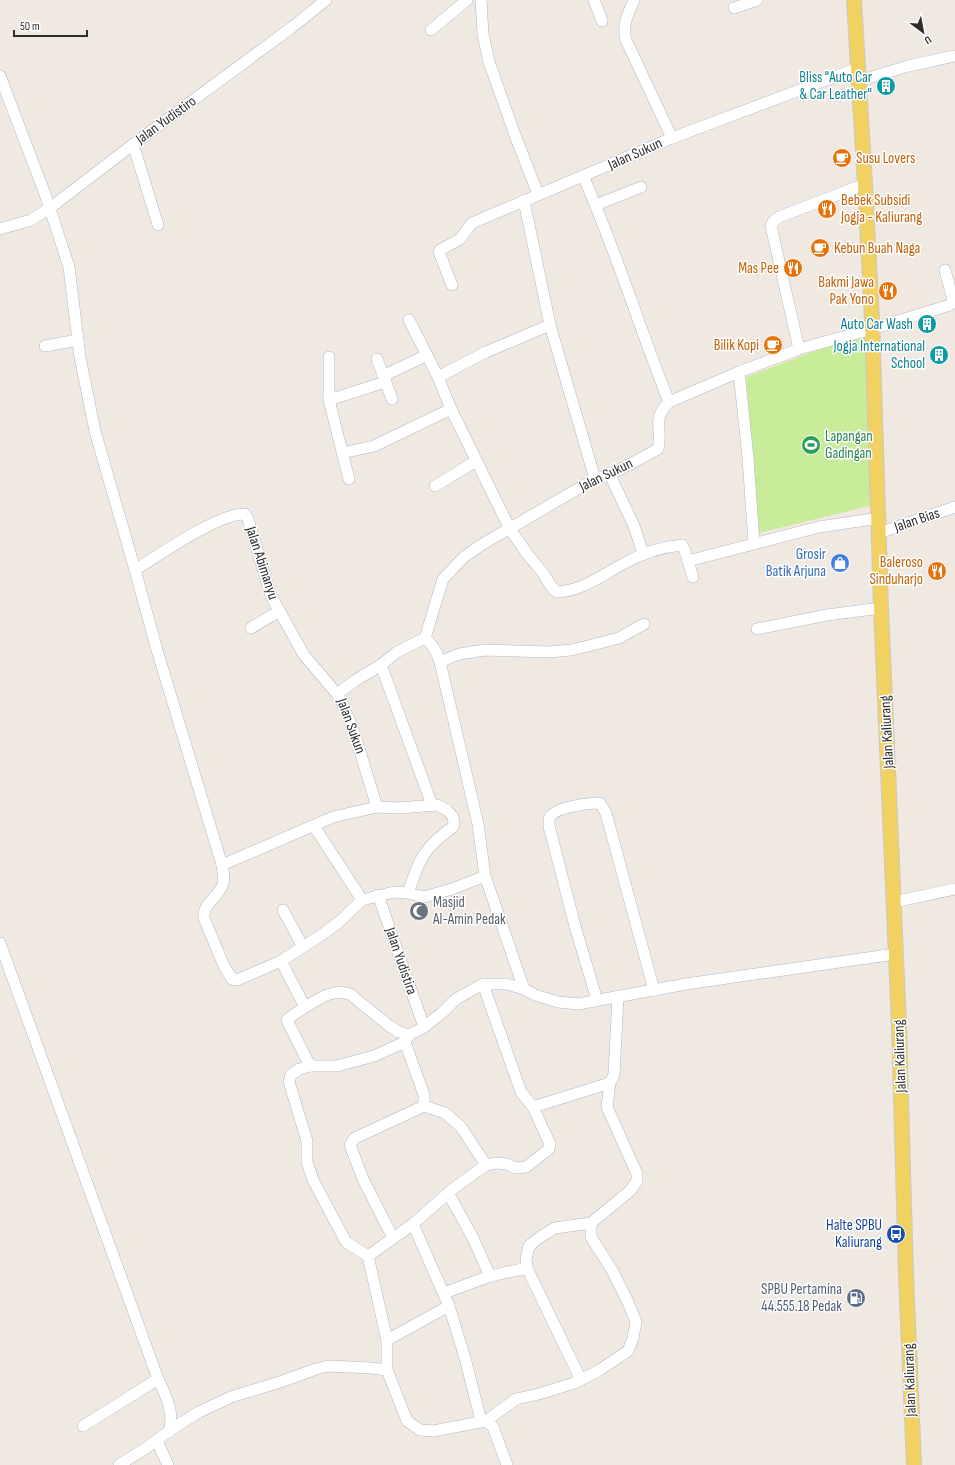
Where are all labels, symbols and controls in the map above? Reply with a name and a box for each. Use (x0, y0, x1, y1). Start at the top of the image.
scale bar (14, 12, 87, 38)
north arrow (903, 12, 943, 52)
text: 50 m (20, 19, 40, 34)
text: U (922, 33, 934, 47)
place label: Bliss "Auto Car & Car Leather" (799, 68, 873, 104)
building icon: Bliss "Auto Car & Car Leather" (875, 75, 897, 97)
street label: Jalan Yudistiro (131, 92, 200, 149)
street label: Jalan Sukun (604, 134, 665, 175)
cafe icon: Susu Lovers (831, 147, 853, 169)
place label: Susu Lovers (856, 149, 915, 168)
place label: Bebek Subsidi Jogja - Kaliurang (840, 191, 922, 227)
restaurant icon: Bebek Subsidi Jogja - Kaliurang (816, 198, 838, 220)
cafe icon: Kebun Buah Naga (809, 237, 831, 259)
place label: Kebun Buah Naga (834, 239, 921, 258)
restaurant icon: Mas Pee (782, 257, 804, 279)
place label: Mas Pee (738, 259, 779, 278)
place label: Bakmi Jawa Pak Yono (818, 273, 874, 309)
restaurant icon: Bakmi Jawa Pak Yono (877, 280, 899, 302)
building icon: Auto Car Wash (916, 313, 938, 335)
place label: Auto Car Wash (840, 315, 913, 334)
cafe icon: Bilik Kopi (762, 334, 784, 356)
place label: Bilik Kopi (714, 336, 759, 355)
place label: Jogja International School (832, 337, 925, 373)
building icon: Jogja International School (928, 344, 950, 366)
place label: Lapangan Gadingan (825, 427, 873, 463)
sports icon: Lapangan Gadingan (800, 434, 822, 456)
street label: Jalan Sukun (575, 454, 636, 497)
street label: Jalan Bias (891, 503, 942, 537)
street label: Jalan Abimanyu (241, 523, 283, 602)
place label: Grosir Batik Arjuna (766, 545, 827, 581)
shop icon: Grosir Batik Arjuna (829, 552, 851, 574)
place label: Baleroso Sinduharjo (869, 553, 923, 589)
restaurant icon: Baleroso Sinduharjo (926, 560, 948, 582)
street label: Jalan Sukun (332, 695, 370, 756)
street label: Jalan Kaliurang (876, 695, 898, 770)
place label: Masjid Al-Amin Pedak (432, 893, 506, 929)
mosque icon: Masjid Al-Amin Pedak (408, 900, 430, 922)
street label: Jalan Yudistira (380, 924, 421, 997)
street label: Jalan Kaliurang (889, 1019, 911, 1094)
place label: Halte SPBU Kaliurang (826, 1216, 882, 1252)
bus stop icon: Halte SPBU Kaliurang (885, 1223, 907, 1245)
place label: SPBU Pertamina 44.555.18 Pedak (761, 1280, 842, 1316)
fuel station icon: SPBU Pertamina 44.555.18 Pedak (845, 1287, 867, 1309)
street label: Jalan Kaliurang (899, 1343, 921, 1418)

